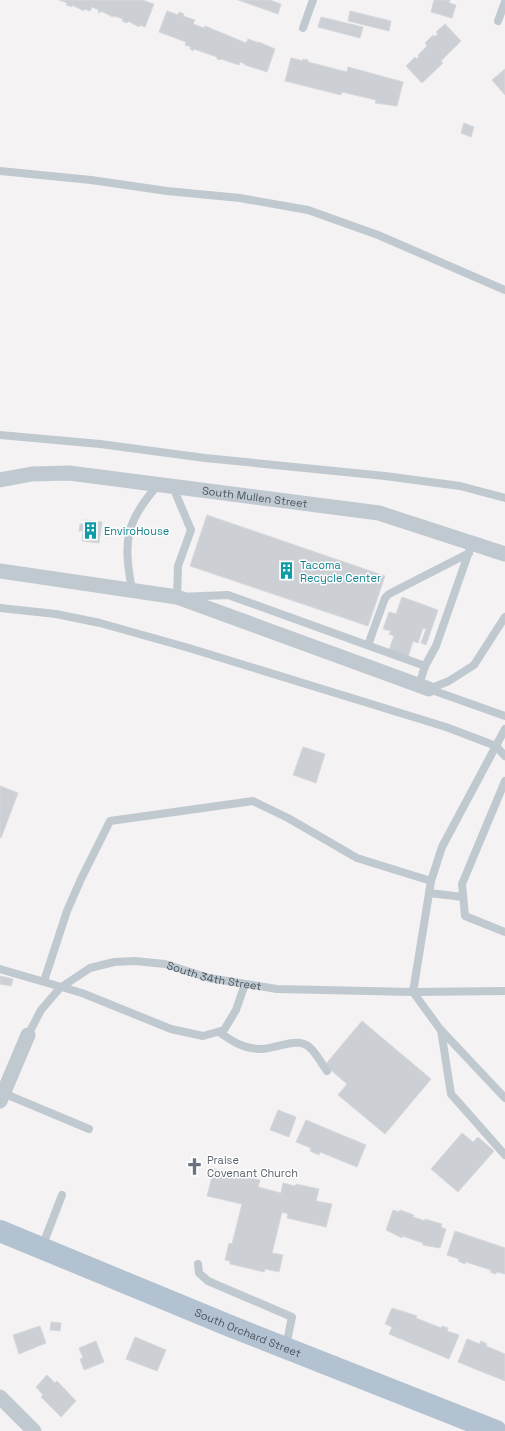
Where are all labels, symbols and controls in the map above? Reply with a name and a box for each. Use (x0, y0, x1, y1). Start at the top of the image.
street label: South Mullen Street (201, 483, 309, 511)
building icon: EnviroHouse (81, 521, 101, 541)
place label: EnviroHouse (104, 524, 169, 538)
place label: Tacoma Recycle Center (300, 558, 381, 585)
building icon: Tacoma Recycle Center (277, 561, 297, 581)
street label: South 34th Street (165, 958, 262, 993)
place label: Praise Covenant Church (207, 1153, 298, 1180)
church icon: Praise Covenant Church (184, 1156, 204, 1176)
street label: South Orchard Street (193, 1305, 303, 1360)

